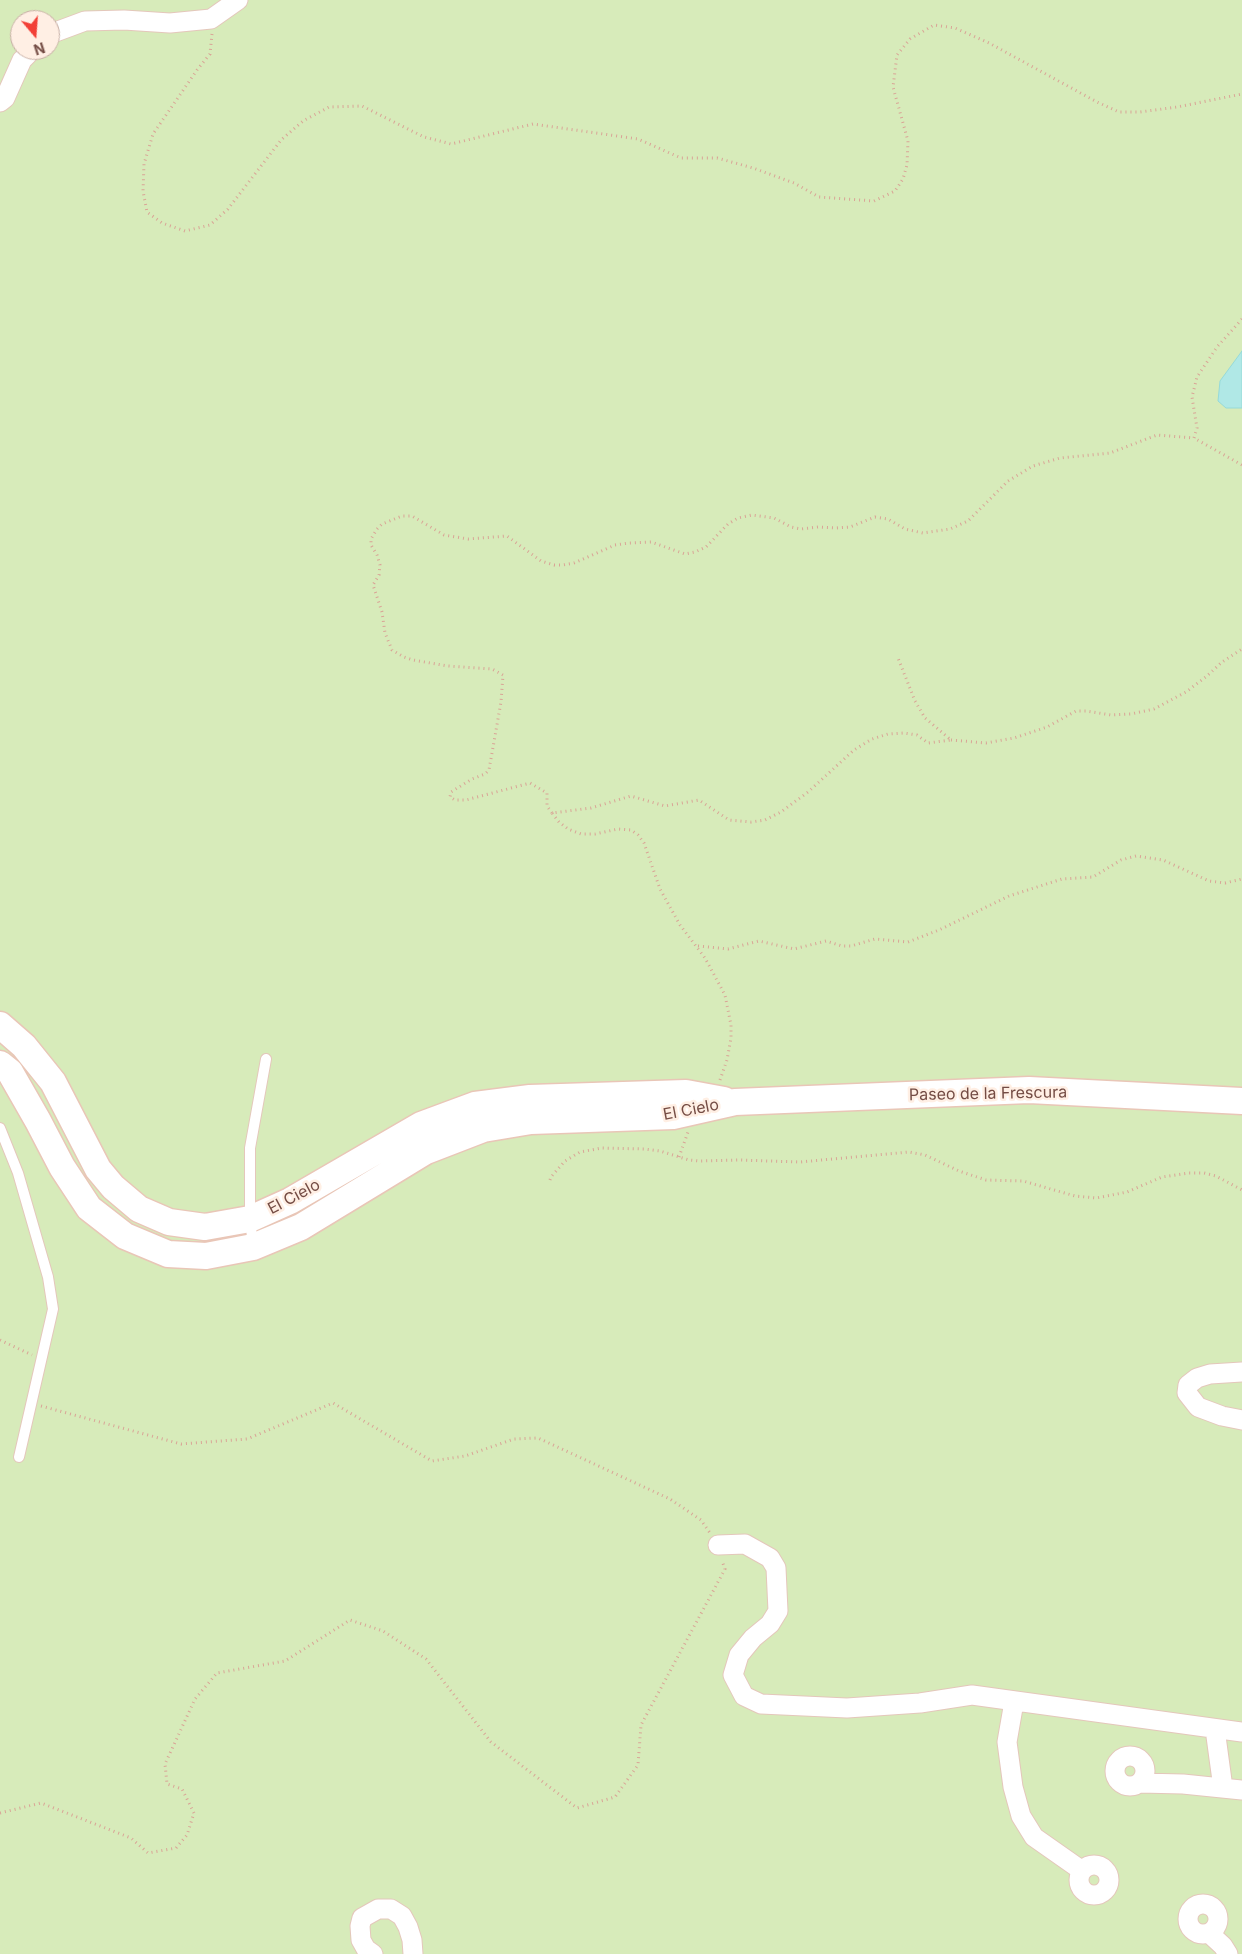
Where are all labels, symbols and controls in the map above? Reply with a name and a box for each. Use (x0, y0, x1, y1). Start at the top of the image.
north arrow (10, 10, 60, 60)
text: N (32, 39, 47, 59)
street label: Paseo de la Frescura (909, 1083, 1067, 1105)
street label: El Cielo (662, 1095, 720, 1125)
street label: El Cielo (265, 1175, 323, 1219)

